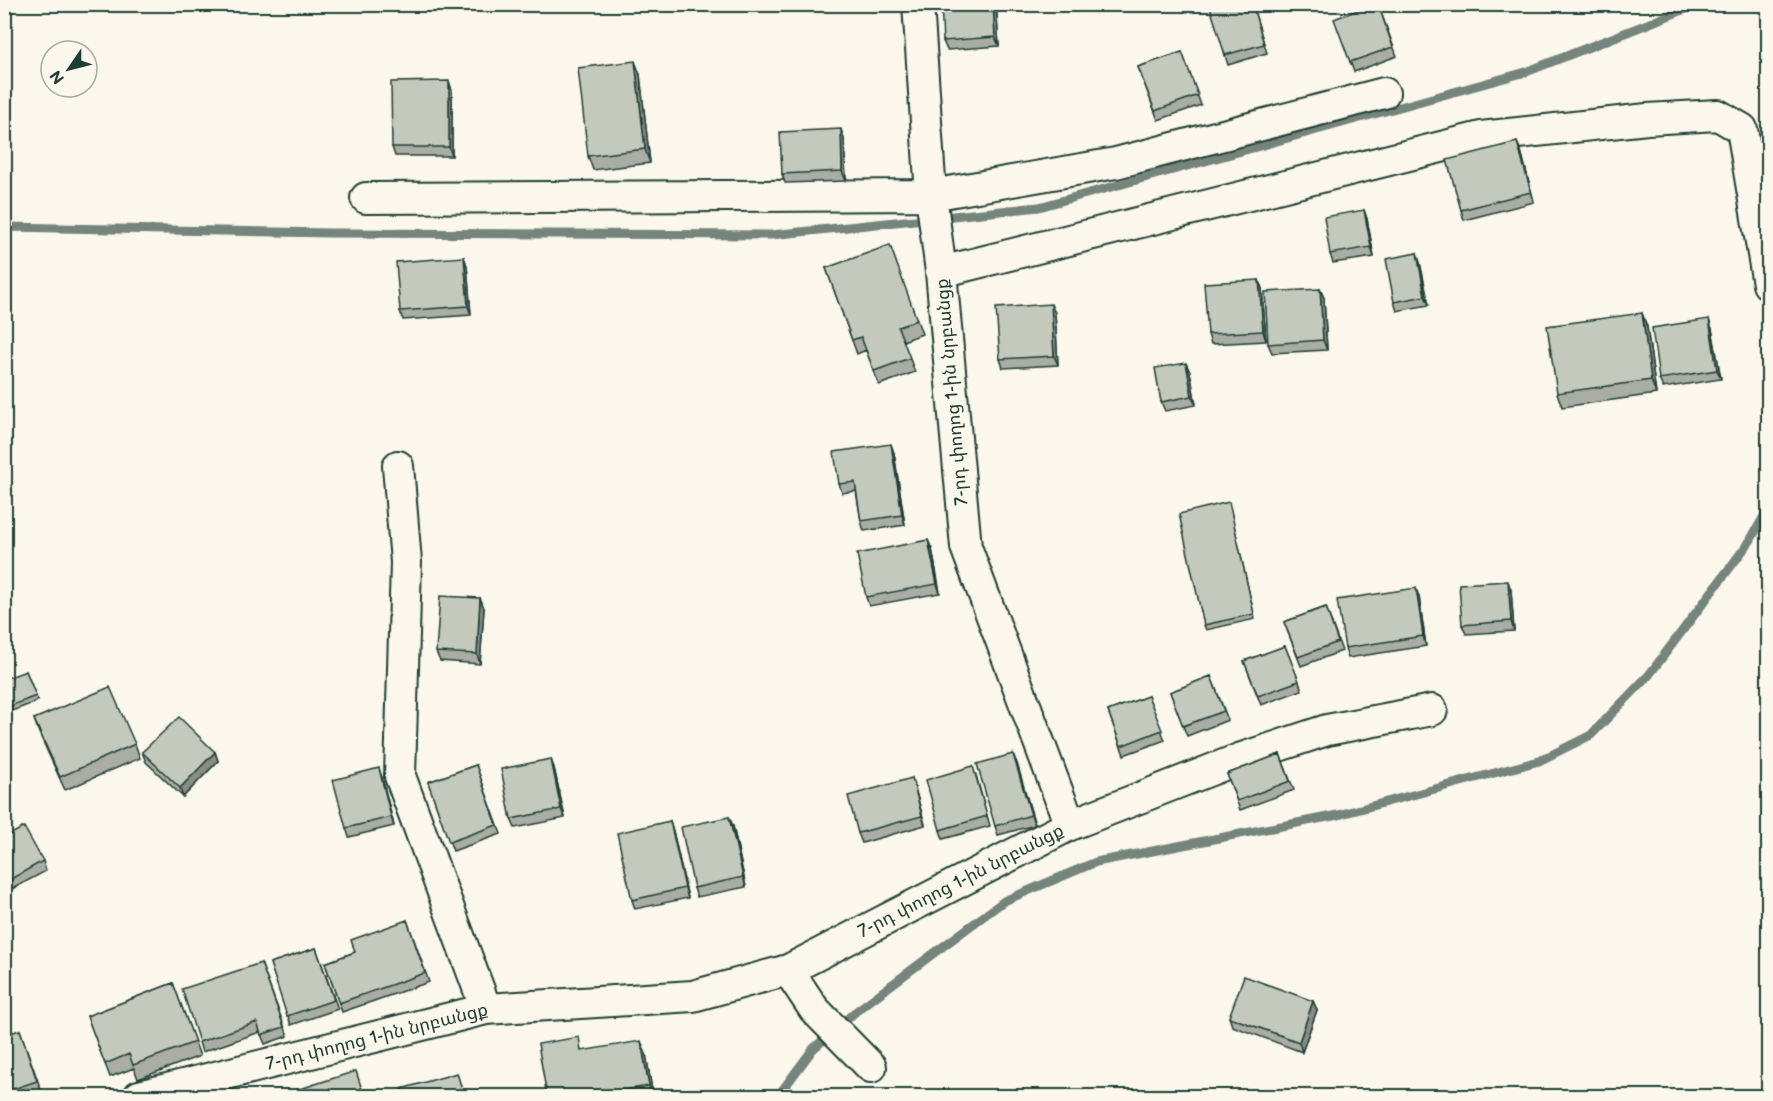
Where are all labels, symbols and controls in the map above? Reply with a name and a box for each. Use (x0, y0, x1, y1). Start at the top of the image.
north arrow (39, 39, 99, 99)
text: N (47, 66, 69, 87)
street label: 7-րդ փողոց 1-ին նրբանցք (932, 278, 972, 506)
street label: 7-րդ փողոց 1-ին նրբանցք (855, 820, 1067, 942)
street label: 7-րդ փողոց 1-ին նրբանցք (264, 999, 490, 1075)

